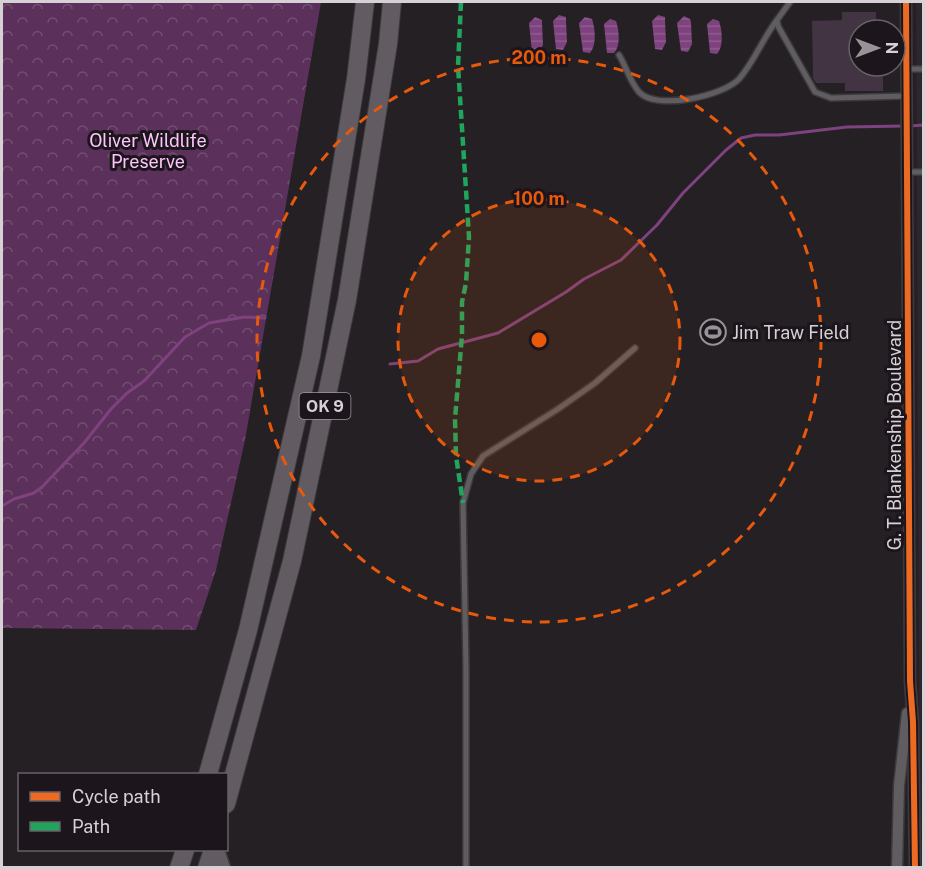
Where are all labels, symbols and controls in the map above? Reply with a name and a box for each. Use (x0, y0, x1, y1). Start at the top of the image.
north arrow (847, 18, 907, 78)
text: N (882, 42, 901, 54)
text: 200 m (512, 47, 566, 68)
park label: Oliver Wildlife Preserve (89, 130, 207, 172)
text: 100 m (513, 188, 565, 209)
sports icon: Jim Traw Field (698, 317, 728, 347)
street label: G. T. Blankenship Boulevard (884, 320, 905, 550)
place label: Jim Traw Field (732, 322, 849, 343)
centre of rings (529, 330, 549, 350)
road number: OK 9 (300, 393, 350, 419)
legend (18, 773, 228, 851)
text: Cycle path (72, 786, 161, 807)
text: Path (72, 816, 110, 837)

